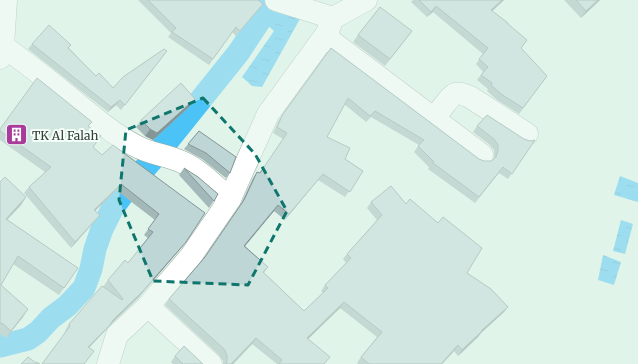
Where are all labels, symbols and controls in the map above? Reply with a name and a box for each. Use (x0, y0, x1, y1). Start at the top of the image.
building icon: TK Al Falah (4, 122, 30, 148)
place label: TK Al Falah (32, 128, 98, 143)

